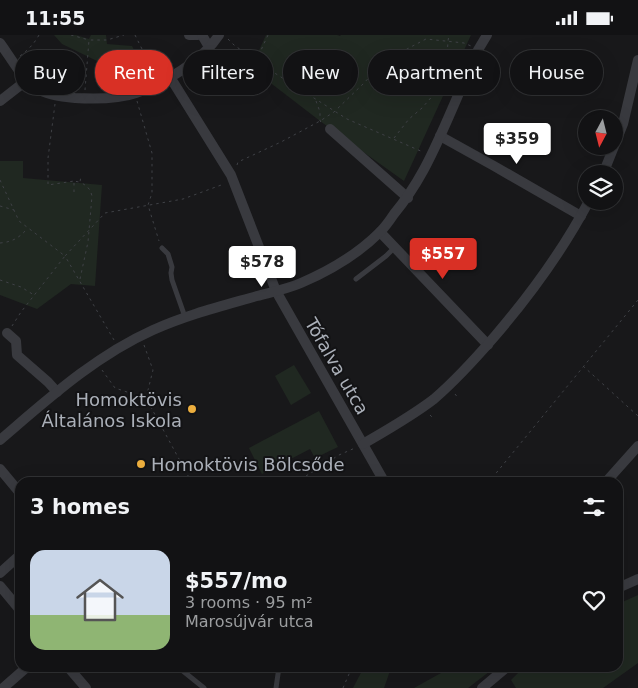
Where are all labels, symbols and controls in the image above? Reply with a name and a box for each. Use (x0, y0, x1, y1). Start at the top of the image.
text: 11:55 (25, 7, 85, 29)
chip: Buy (15, 50, 85, 95)
chip: Rent (95, 50, 173, 95)
chip: Filters (183, 50, 273, 95)
chip: New (283, 50, 358, 95)
chip: Apartment (368, 50, 500, 95)
chip: House (510, 50, 603, 95)
north arrow (578, 110, 622, 155)
map controls (578, 110, 623, 210)
pin: $359 (487, 123, 547, 165)
text: $359 (495, 129, 539, 148)
button: layers (578, 165, 623, 210)
pin: $557 (413, 237, 473, 280)
text: $557 (421, 244, 465, 263)
pin: $578 (232, 245, 292, 288)
text: $578 (240, 252, 284, 271)
street label: Tófalva utca (300, 313, 373, 418)
place label: Homoktövis Általános Iskola (42, 389, 182, 431)
marker: Homoktövis Általános Iskola (186, 403, 198, 415)
place label: Homoktövis Bölcsőde (151, 454, 345, 475)
marker: Homoktövis Bölcsőde (135, 458, 147, 470)
icon: filters (580, 493, 608, 521)
text: 3 homes (30, 495, 130, 519)
text: $557/mo (185, 569, 287, 593)
icon: home (70, 570, 130, 630)
icon: heart (580, 586, 608, 614)
text: 3 rooms · 95 m² (185, 593, 313, 612)
text: Marosújvár utca (185, 612, 314, 631)

